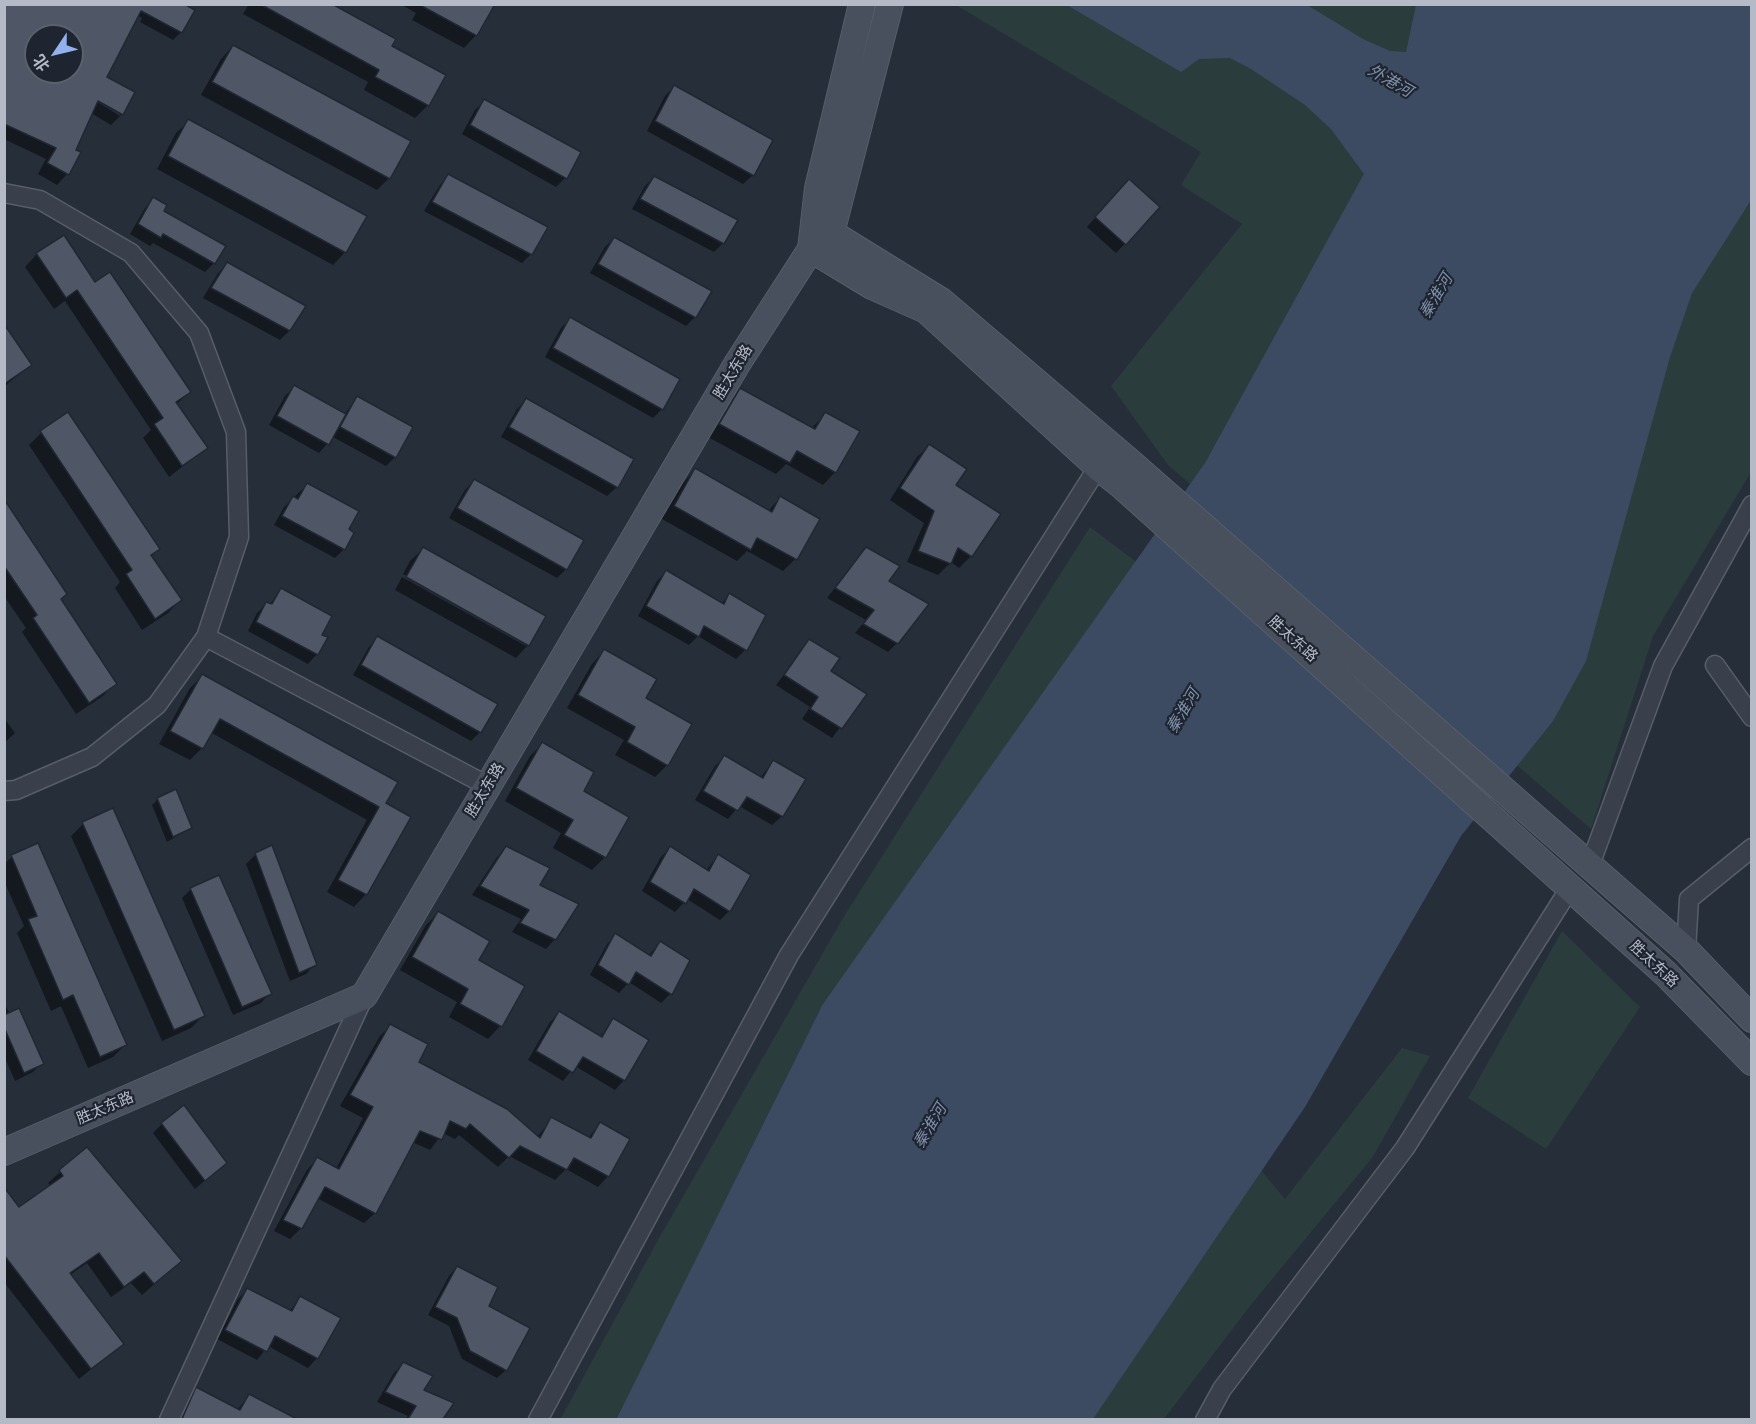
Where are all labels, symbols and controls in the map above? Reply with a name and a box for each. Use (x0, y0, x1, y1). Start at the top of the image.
north arrow (24, 24, 84, 84)
text: 北 (29, 51, 53, 75)
water label: 外港河 (1364, 61, 1416, 101)
water label: 秦淮河 (1415, 270, 1457, 322)
street label: 胜太东路 (710, 342, 756, 402)
street label: 胜太东路 (1265, 612, 1321, 666)
water label: 秦淮河 (1162, 685, 1204, 737)
street label: 胜太东路 (462, 760, 508, 820)
street label: 胜太东路 (1626, 937, 1682, 991)
street label: 胜太东路 (74, 1088, 136, 1128)
water label: 秦淮河 (909, 1100, 951, 1152)

